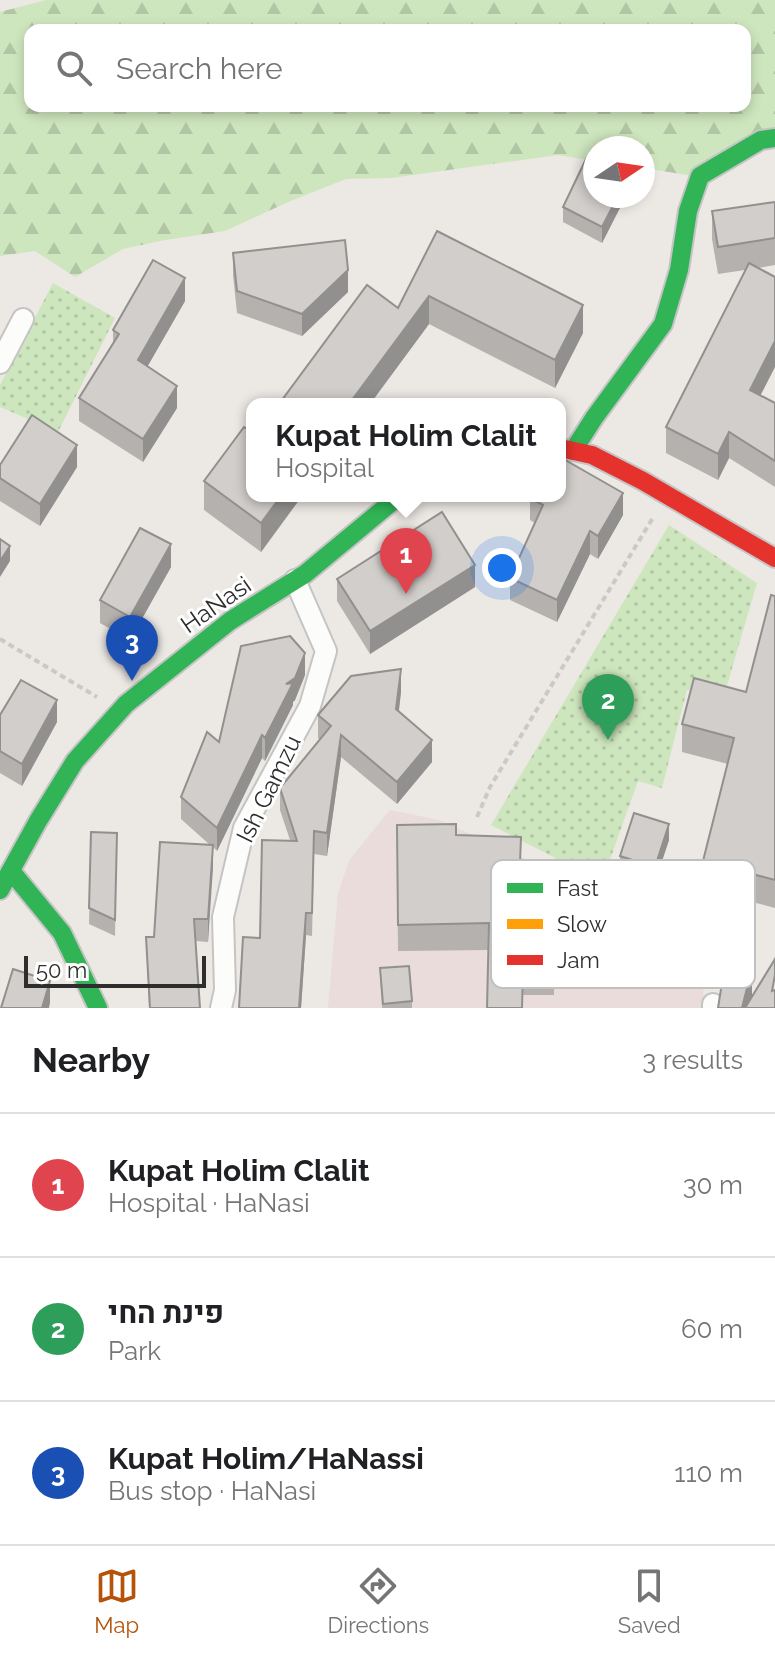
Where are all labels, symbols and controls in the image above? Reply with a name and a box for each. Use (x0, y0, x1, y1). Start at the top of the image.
search box (24, 24, 751, 112)
icon: search (52, 46, 96, 90)
text: Search here (116, 51, 283, 86)
north arrow (583, 136, 655, 208)
popup (246, 398, 566, 502)
text: Kupat Holim Clalit (275, 418, 537, 453)
text: Hospital (275, 453, 374, 483)
pin: 1 (380, 528, 432, 594)
your location (482, 548, 522, 588)
street label: HaNasi (175, 570, 256, 639)
pin: 3 (106, 615, 158, 681)
pin: 2 (582, 674, 634, 740)
street label: Ish Gamzu (230, 730, 307, 847)
legend (491, 860, 755, 988)
text: Fast (557, 875, 599, 901)
text: Slow (557, 911, 607, 937)
text: Jam (557, 947, 600, 973)
scale bar (24, 952, 206, 988)
text: 50 m (36, 957, 87, 983)
text: Nearby (32, 1040, 150, 1080)
text: 3 results (642, 1045, 743, 1075)
text: Kupat Holim Clalit (108, 1153, 369, 1188)
text: 1 (52, 1170, 64, 1200)
text: 30 m (683, 1170, 743, 1200)
text: Hospital · HaNasi (108, 1188, 310, 1218)
text: פינת החי (108, 1295, 224, 1330)
text: 2 (51, 1314, 65, 1344)
text: 60 m (681, 1314, 743, 1344)
text: Park (108, 1336, 161, 1366)
text: Kupat Holim/HaNassi (108, 1441, 424, 1476)
text: 3 (51, 1458, 65, 1488)
text: 110 m (674, 1458, 743, 1488)
text: Bus stop · HaNasi (108, 1476, 316, 1506)
tab: Map (94, 1564, 139, 1638)
tab: Directions (328, 1564, 429, 1638)
tab: Saved (618, 1564, 681, 1638)

